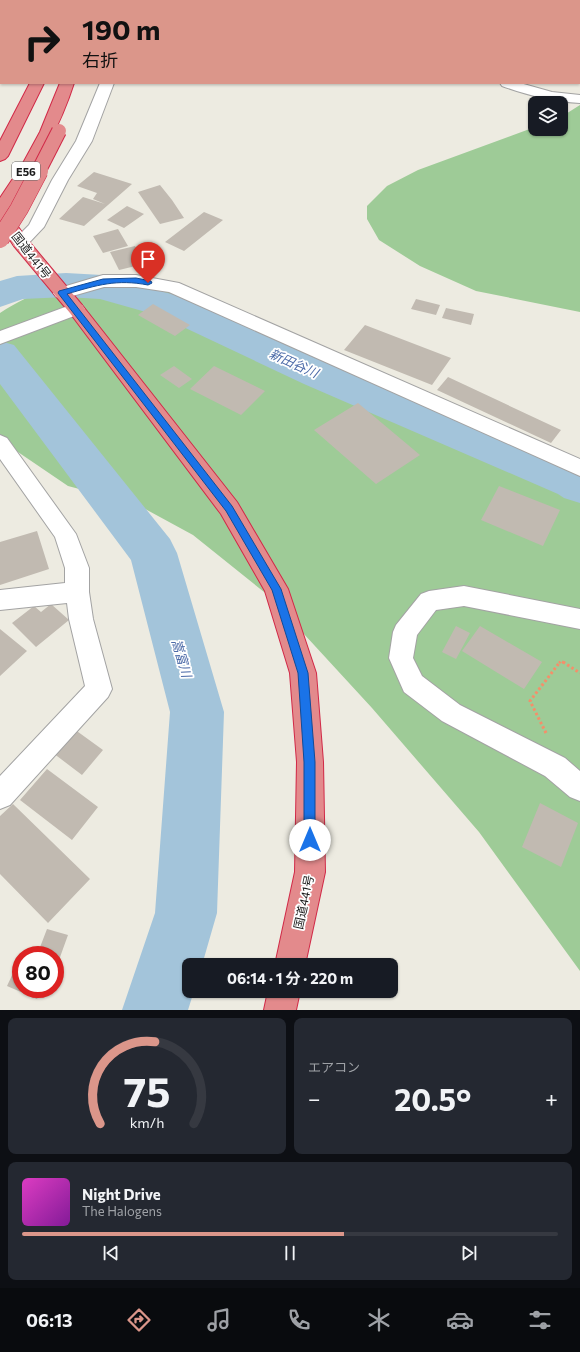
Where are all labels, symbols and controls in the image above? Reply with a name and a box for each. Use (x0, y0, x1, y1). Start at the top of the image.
text: 190 m (82, 12, 160, 46)
icon: right (16, 16, 68, 68)
text: 右折 (82, 49, 118, 71)
map controls (528, 96, 568, 136)
button: layers (528, 96, 568, 136)
road number: E56 (12, 162, 40, 180)
street label: 国道441号 (10, 229, 54, 281)
pin (131, 242, 165, 283)
icon: arrive (137, 248, 159, 270)
water label: 新田谷川 (267, 345, 323, 382)
water label: 嵩富川 (169, 637, 196, 681)
position arrow (289, 819, 331, 861)
street label: 国道441号 (290, 874, 316, 930)
speed limit sign: 80 (12, 946, 64, 998)
text: 06:14 · 1 分 · 220 m (227, 969, 353, 987)
text: エアコン (308, 1059, 360, 1075)
text: 75 (124, 1065, 170, 1116)
text: 20.5° (394, 1080, 471, 1117)
text: − (308, 1085, 321, 1112)
text: + (545, 1085, 558, 1112)
text: km/h (130, 1113, 164, 1131)
text: Night Drive (82, 1185, 161, 1203)
text: The Halogens (82, 1203, 162, 1219)
icon: previous (100, 1242, 122, 1264)
icon: pause (279, 1242, 301, 1264)
icon: next (458, 1242, 480, 1264)
icon: directions (125, 1306, 153, 1334)
icon: music (205, 1306, 233, 1334)
icon: phone (285, 1306, 313, 1334)
icon: climate (365, 1306, 393, 1334)
icon: car (446, 1306, 474, 1334)
icon: filters (526, 1306, 554, 1334)
text: 06:13 (26, 1309, 73, 1331)

